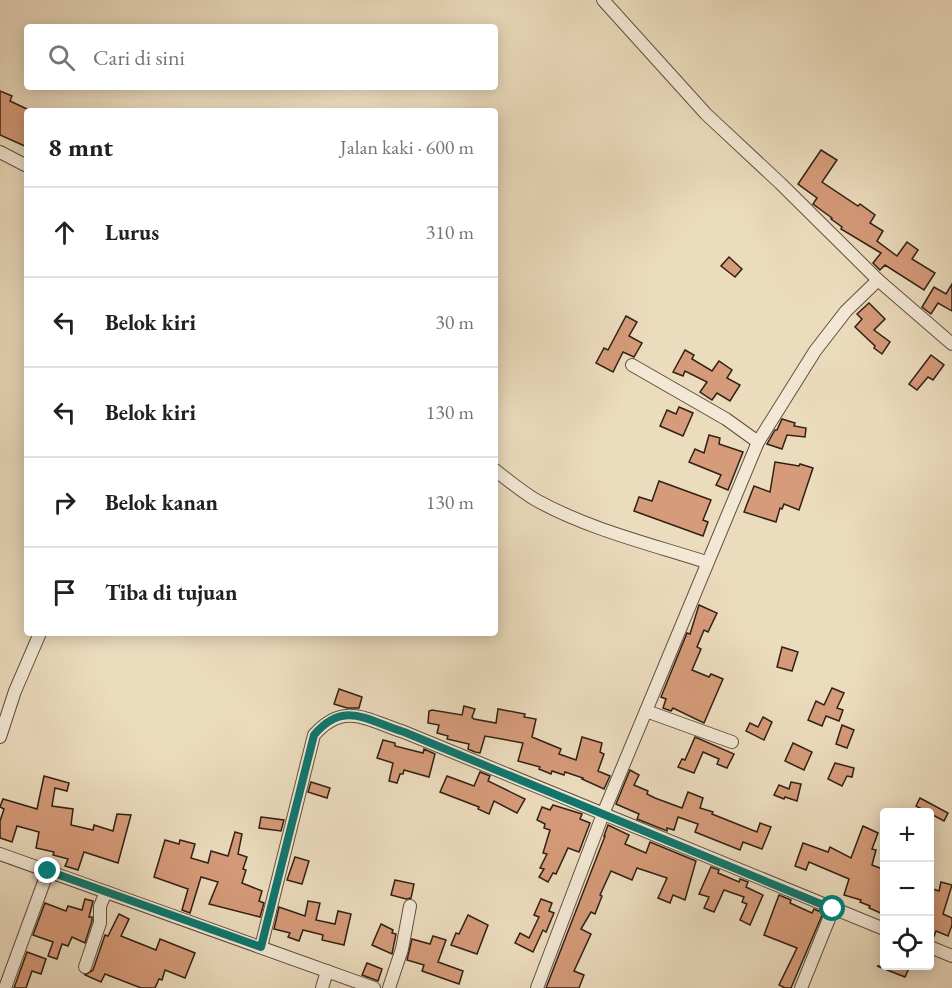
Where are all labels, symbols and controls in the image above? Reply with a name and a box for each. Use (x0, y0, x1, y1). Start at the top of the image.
search box (24, 24, 498, 90)
icon: search (45, 41, 78, 74)
text: Cari di sini (93, 43, 185, 72)
text: 8 mnt (48, 130, 113, 164)
text: Jalan kaki · 600 m (340, 134, 474, 160)
icon: ahead (48, 216, 81, 249)
text: Lurus (105, 218, 159, 247)
text: 310 m (426, 219, 474, 245)
icon: left (48, 306, 81, 339)
text: Belok kiri (105, 308, 196, 337)
text: 30 m (435, 309, 474, 335)
icon: left (48, 396, 81, 429)
text: Belok kiri (105, 398, 196, 427)
text: 130 m (426, 399, 474, 425)
icon: right (48, 486, 81, 519)
text: Belok kanan (105, 488, 218, 517)
text: 130 m (426, 489, 474, 515)
icon: arrive (48, 576, 81, 609)
text: Tiba di tujuan (105, 578, 237, 607)
map controls (880, 808, 934, 970)
button: + (880, 808, 934, 862)
route end (34, 857, 60, 883)
button: − (880, 862, 934, 916)
route start (819, 895, 845, 921)
button: locate (880, 916, 934, 970)

